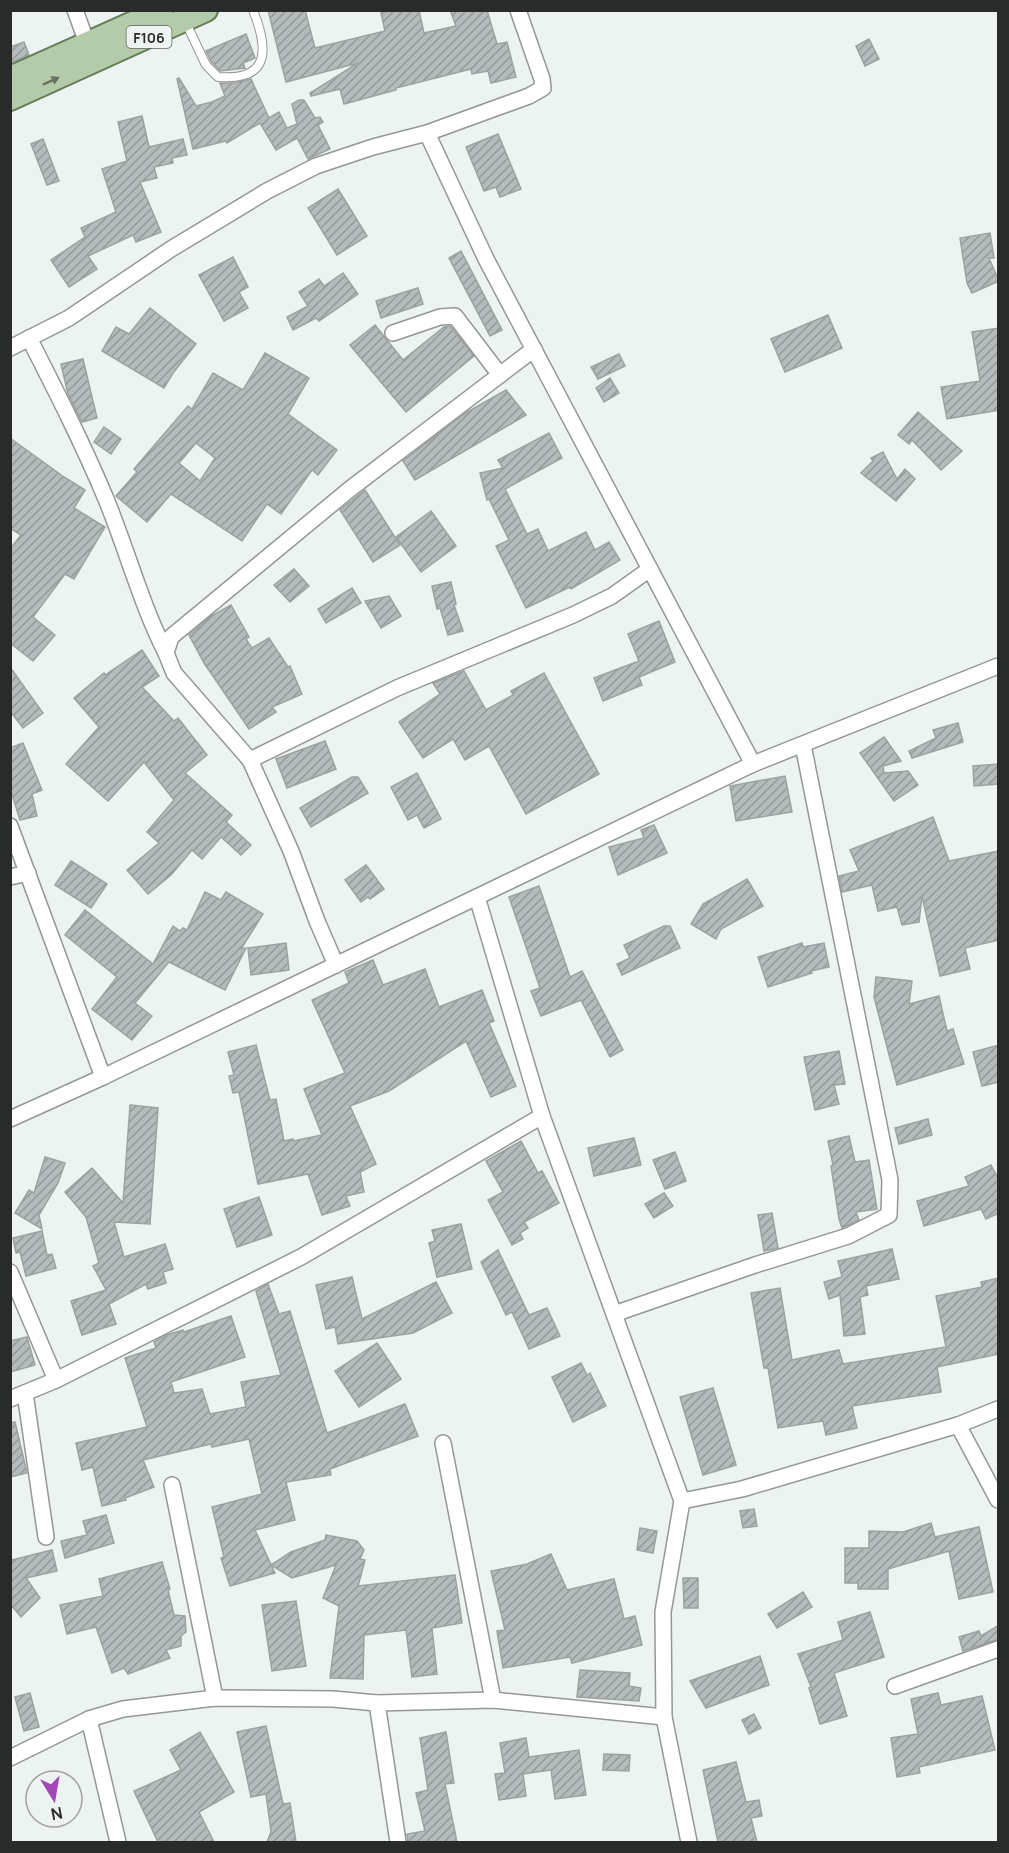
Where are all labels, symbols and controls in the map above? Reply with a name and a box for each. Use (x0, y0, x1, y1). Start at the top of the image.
road number: F106 (126, 26, 172, 48)
one-way arrow (42, 76, 60, 85)
north arrow (24, 1769, 84, 1829)
text: N (49, 1802, 65, 1826)

